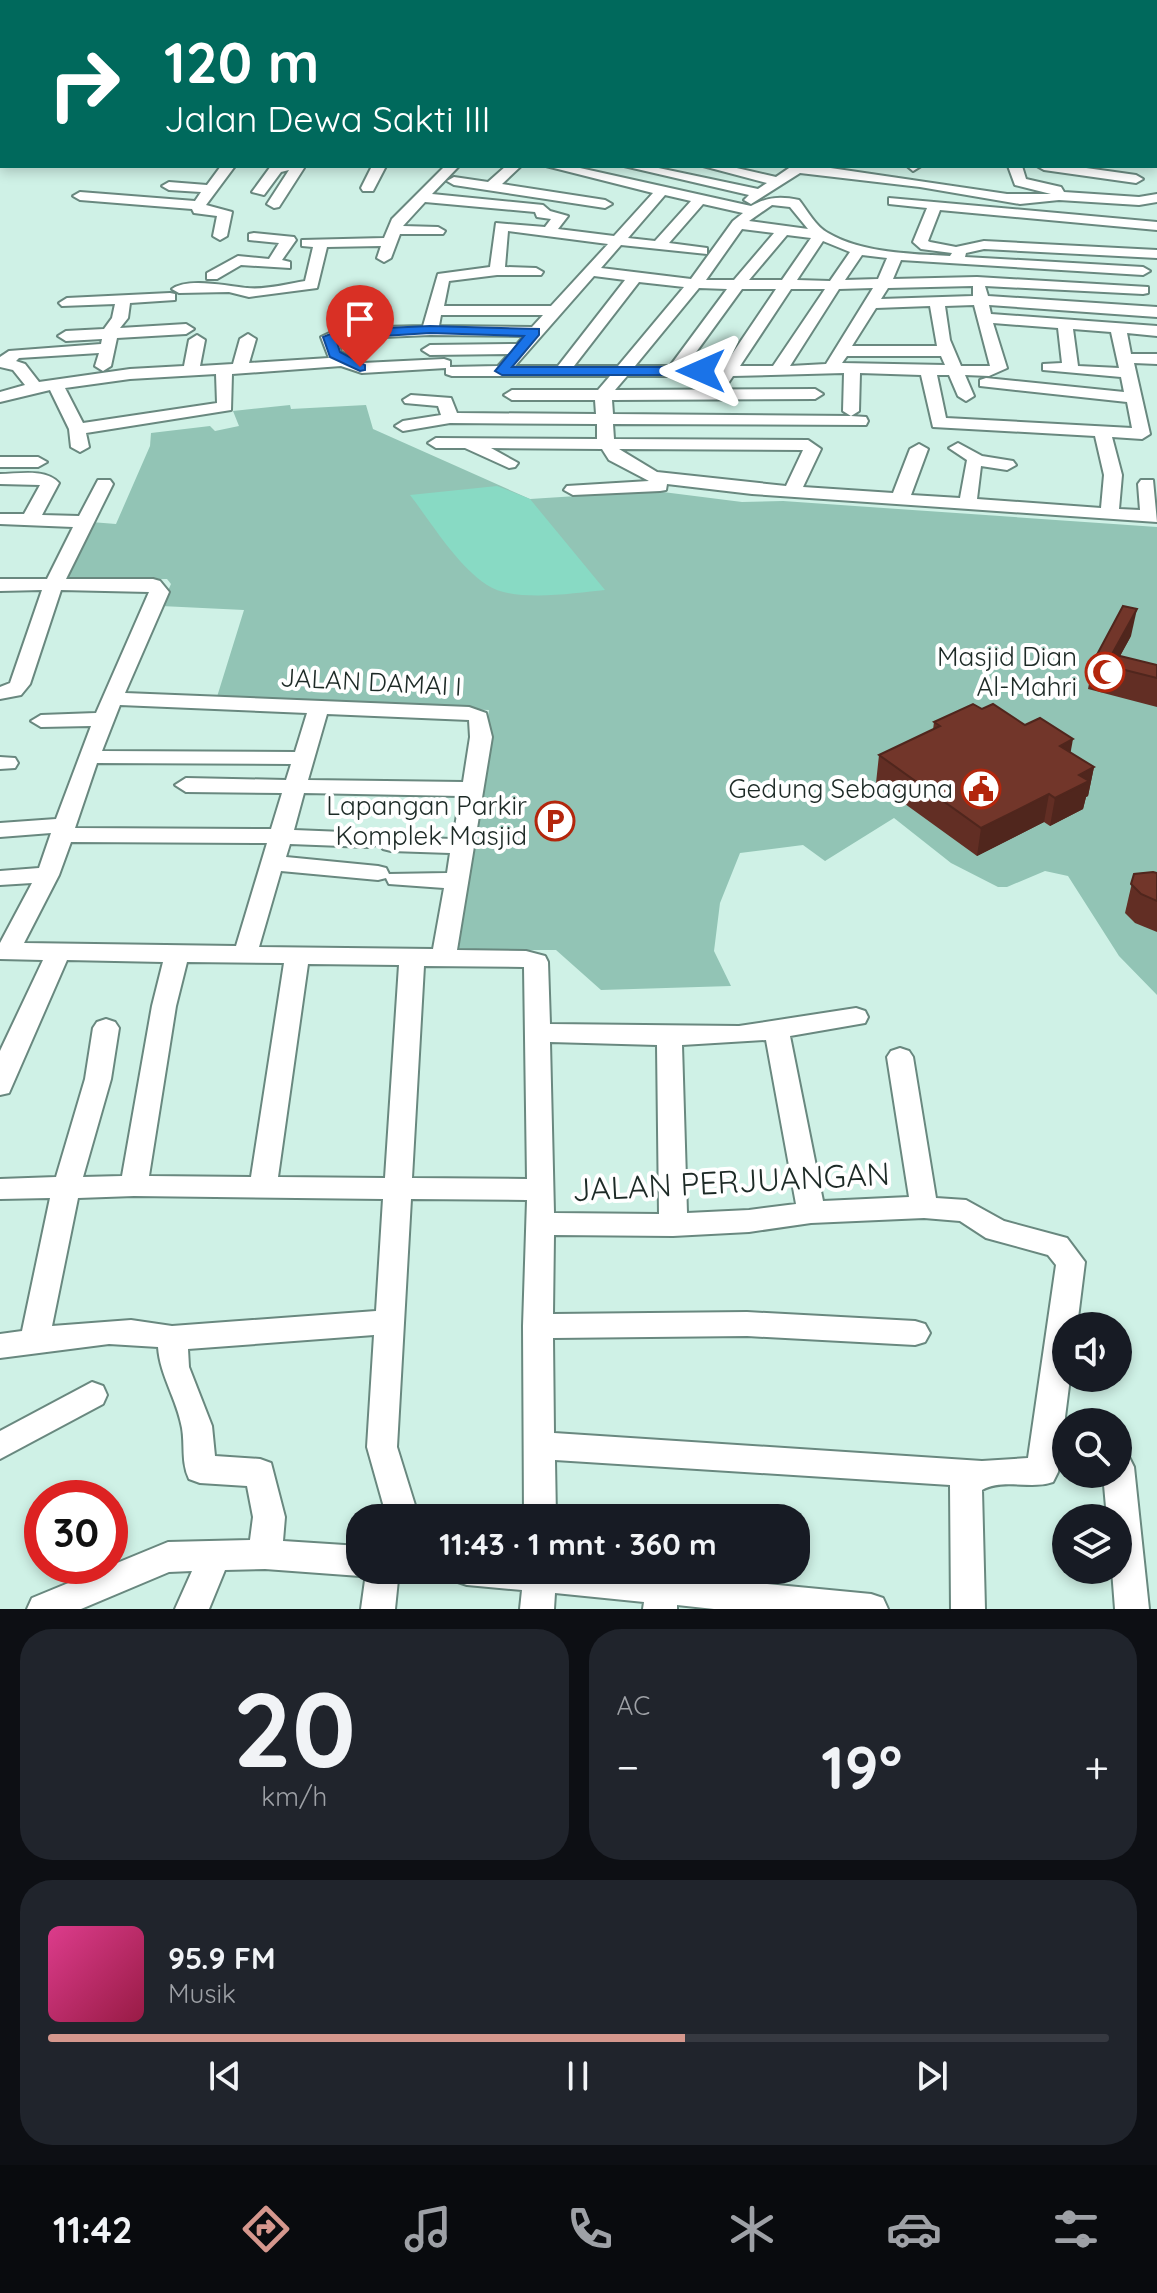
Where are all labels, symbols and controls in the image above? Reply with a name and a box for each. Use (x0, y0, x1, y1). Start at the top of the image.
text: 120 m (164, 27, 319, 97)
icon: right (32, 32, 136, 136)
text: Jalan Dewa Sakti III (164, 96, 491, 141)
pin (326, 285, 394, 367)
icon: arrive (338, 297, 382, 341)
position arrow (659, 329, 743, 413)
place label: Masjid Dian Al-Mahri (937, 640, 1077, 703)
mosque icon: Masjid Dian Al-Mahri (1084, 651, 1126, 693)
street label: JALAN DAMAI I (279, 660, 463, 703)
public building icon: Gedung Sebaguna (960, 768, 1002, 810)
place label: Gedung Sebaguna (729, 772, 953, 805)
place label: Lapangan Parkir Komplek Masjid (326, 789, 527, 852)
parking icon: Lapangan Parkir Komplek Masjid (534, 800, 576, 842)
street label: JALAN PERJUANGAN (571, 1153, 891, 1209)
map controls (1052, 1312, 1132, 1584)
button: sound (1052, 1312, 1132, 1392)
button: search (1052, 1408, 1132, 1488)
speed limit sign: 30 (24, 1480, 128, 1584)
button: layers (1052, 1504, 1132, 1584)
text: 11:43 · 1 mnt · 360 m (439, 1525, 717, 1563)
text: 20 (233, 1663, 356, 1793)
text: AC (617, 1689, 650, 1722)
text: 19° (821, 1729, 902, 1804)
text: − (617, 1739, 639, 1794)
text: + (1084, 1739, 1109, 1794)
text: km/h (261, 1780, 327, 1813)
text: 95.9 FM (168, 1939, 275, 1977)
text: Musik (168, 1977, 236, 2010)
icon: previous (203, 2054, 247, 2098)
icon: pause (556, 2054, 600, 2098)
icon: next (910, 2054, 954, 2098)
icon: directions (238, 2201, 294, 2257)
icon: music (400, 2201, 456, 2257)
icon: phone (562, 2201, 618, 2257)
icon: climate (724, 2201, 780, 2257)
icon: car (886, 2201, 942, 2257)
icon: filters (1048, 2201, 1104, 2257)
text: 11:42 (53, 2207, 132, 2252)

